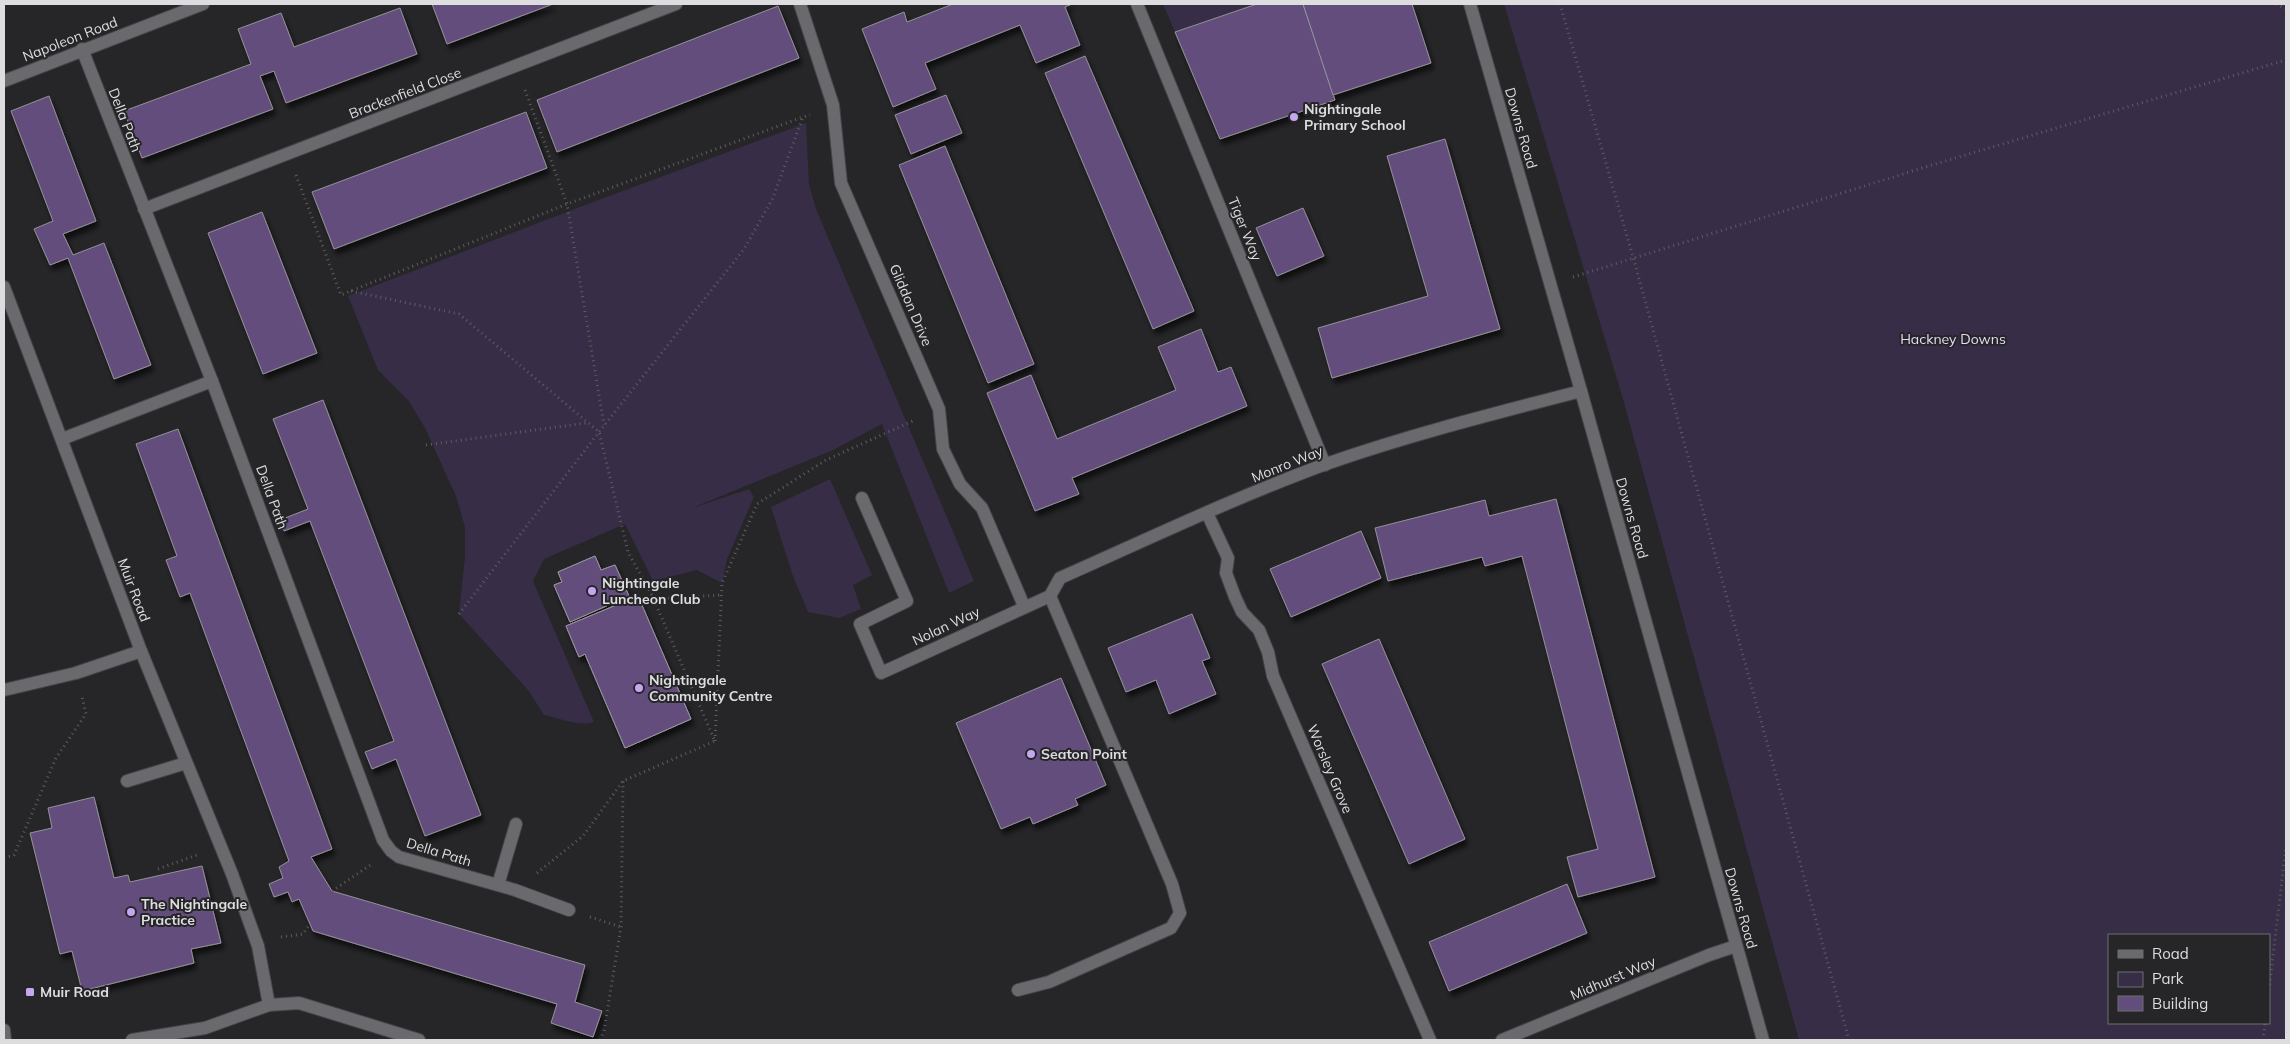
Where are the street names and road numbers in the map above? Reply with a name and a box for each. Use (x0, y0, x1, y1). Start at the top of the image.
street label: Napoleon Road (20, 13, 120, 65)
street label: Brackenfield Close (346, 63, 464, 123)
street label: Della Path (105, 85, 145, 155)
street label: Downs Road (1501, 85, 1541, 171)
street label: Tiger Way (1224, 195, 1266, 264)
street label: Gliddon Drive (886, 261, 936, 349)
street label: Monro Way (1249, 441, 1326, 486)
street label: Della Path (252, 462, 292, 532)
street label: Downs Road (1612, 475, 1652, 561)
street label: Muir Road (114, 556, 154, 624)
street label: Nolan Way (909, 602, 983, 649)
street label: Worsley Grove (1303, 722, 1357, 816)
street label: Della Path (404, 834, 474, 870)
street label: Downs Road (1721, 865, 1761, 951)
street label: Midhurst Way (1568, 952, 1659, 1004)

